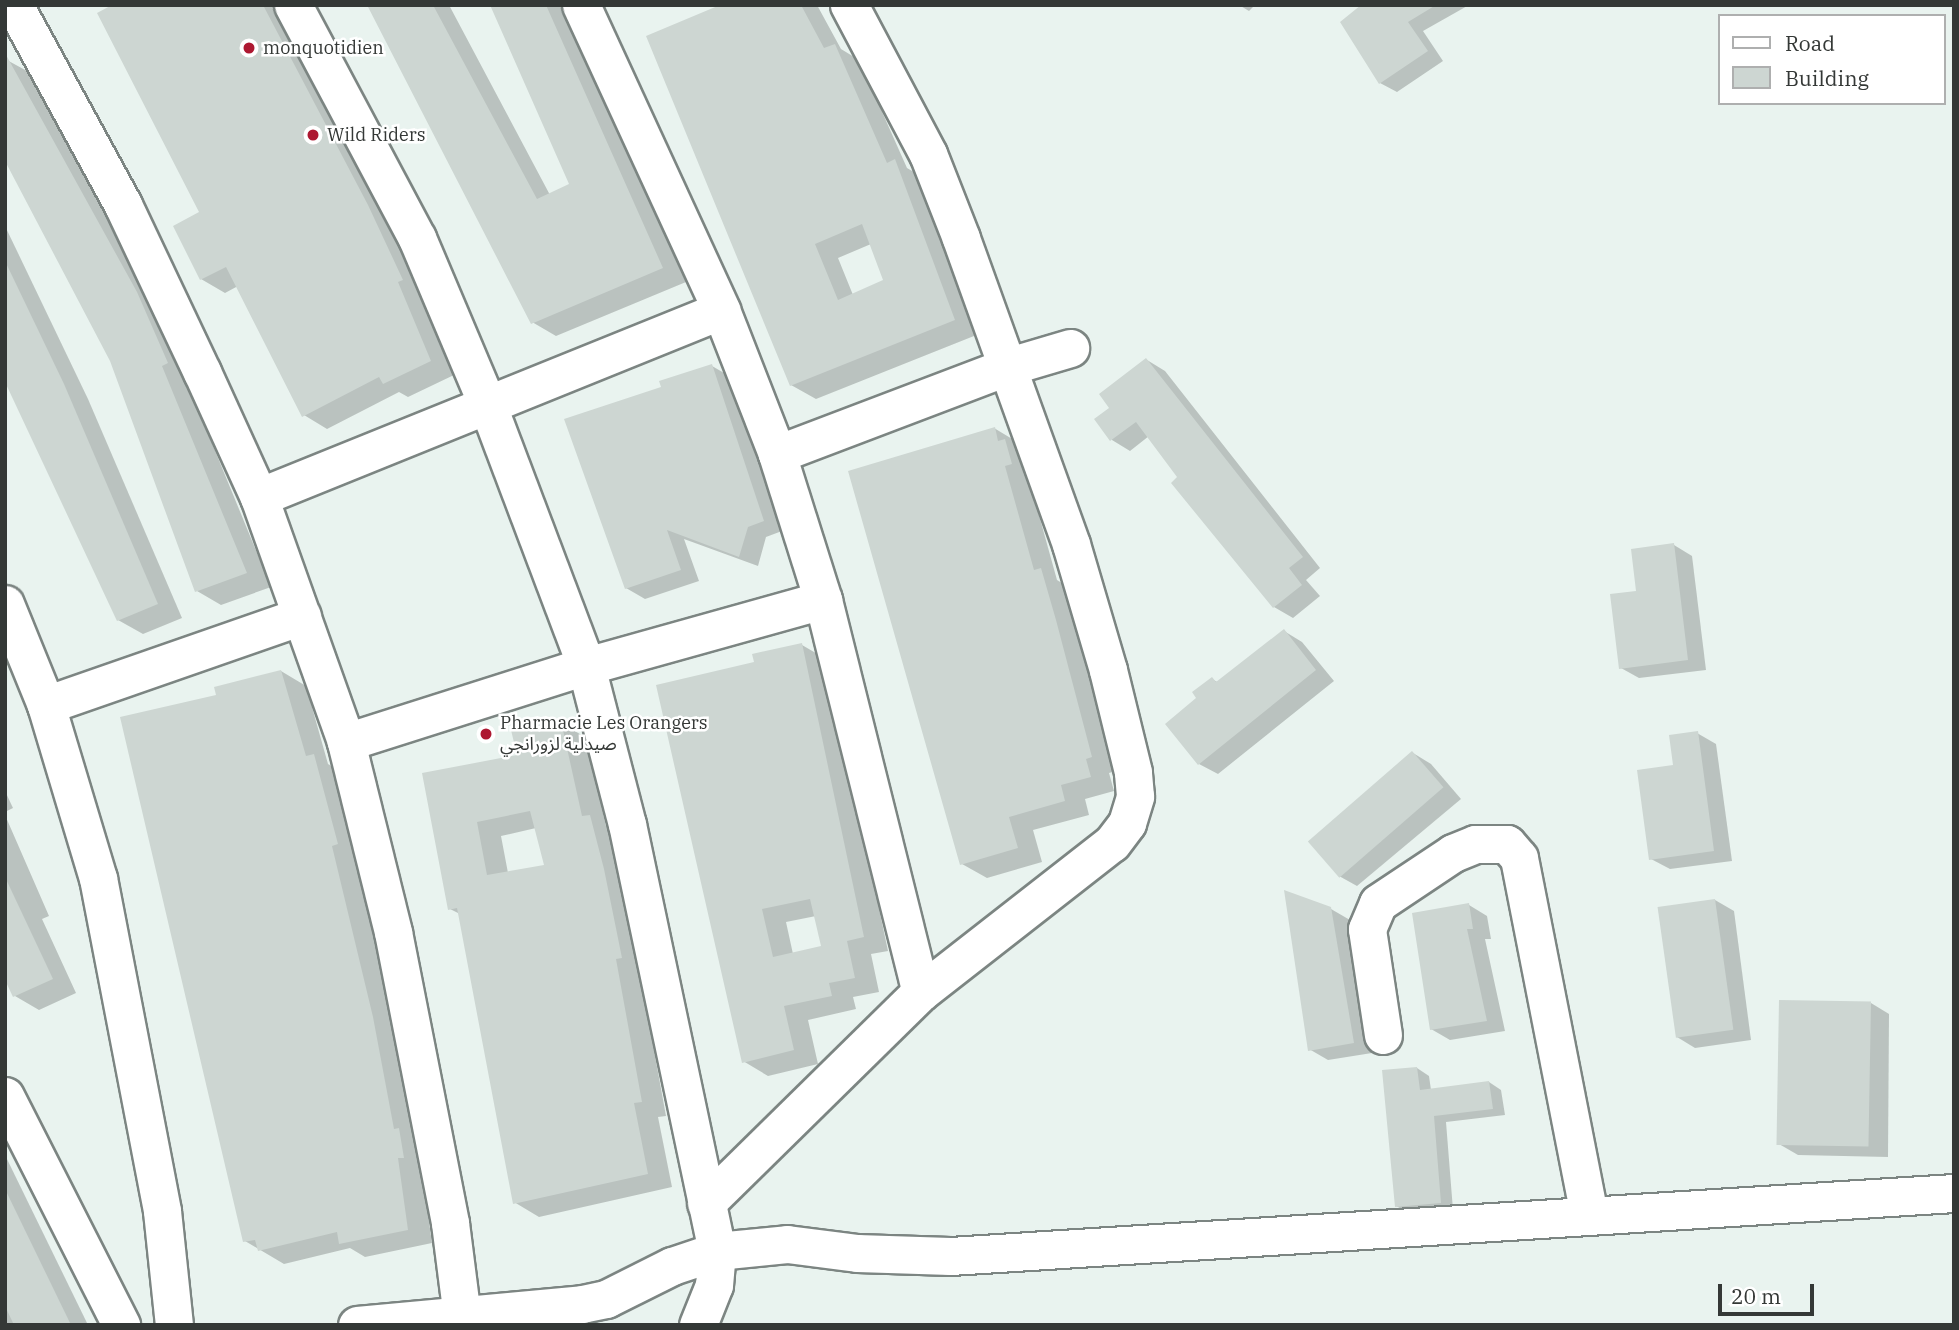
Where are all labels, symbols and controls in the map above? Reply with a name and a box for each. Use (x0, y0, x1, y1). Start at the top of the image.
legend (1717, 14, 1945, 105)
text: Road (1785, 29, 1835, 57)
place label: monquotidien (263, 37, 384, 59)
marker: monquotidien (241, 40, 257, 56)
text: Building (1785, 64, 1869, 92)
place label: Wild Riders (327, 124, 425, 146)
marker: Wild Riders (305, 127, 321, 143)
place label: Pharmacie Les Orangers صيدلية لزورانجي (500, 713, 708, 756)
marker: Pharmacie Les Orangers صيدلية لزورانجي (478, 726, 494, 742)
scale bar (1721, 1270, 1817, 1314)
text: 20 m (1731, 1282, 1781, 1310)

